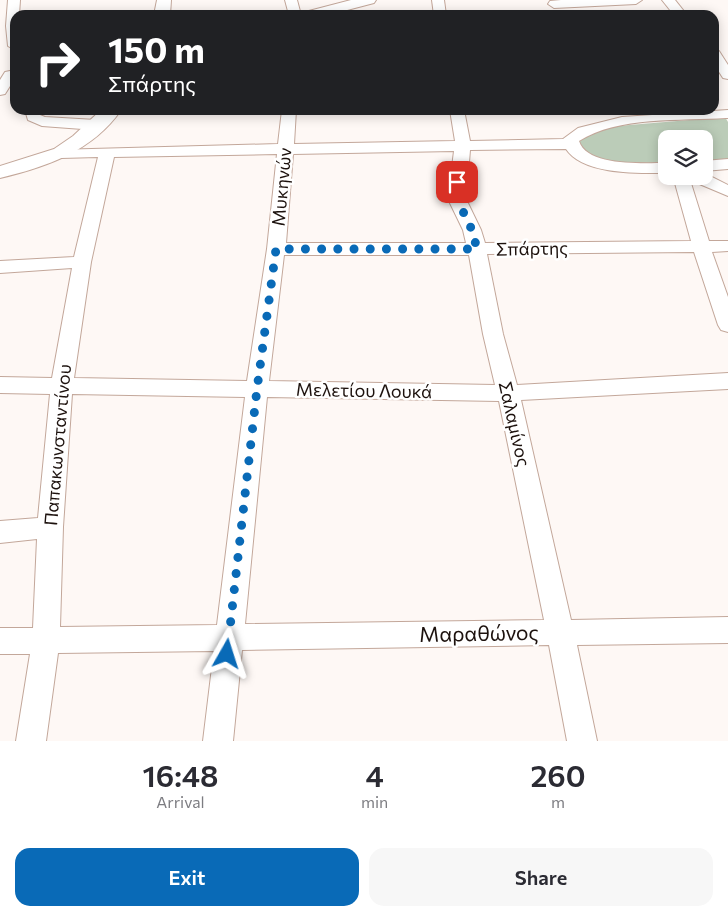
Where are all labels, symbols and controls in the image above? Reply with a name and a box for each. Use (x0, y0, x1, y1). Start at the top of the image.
text: 150 m (108, 27, 205, 70)
icon: right (25, 30, 90, 95)
text: Σπάρτης (108, 70, 196, 97)
map controls (658, 130, 713, 185)
button: layers (658, 130, 713, 185)
street label: Μυκηνών (267, 147, 295, 227)
pin (436, 161, 478, 203)
icon: arrive (443, 168, 471, 196)
street label: Σπάρτης (496, 236, 568, 260)
street label: Παπακωνσταντίνου (39, 363, 75, 527)
street label: Μελετίου Λουκά (296, 378, 432, 402)
street label: Σαλαμίνος (495, 379, 535, 469)
street label: Μαραθώνος (419, 619, 539, 646)
position arrow (200, 627, 252, 679)
text: 16:48 (142, 756, 219, 793)
text: 4 (365, 756, 384, 793)
text: 260 (531, 756, 586, 793)
text: Arrival (156, 792, 205, 811)
text: min (361, 792, 388, 811)
text: m (551, 792, 565, 811)
button: Exit (15, 848, 359, 906)
button: Share (369, 848, 713, 906)

